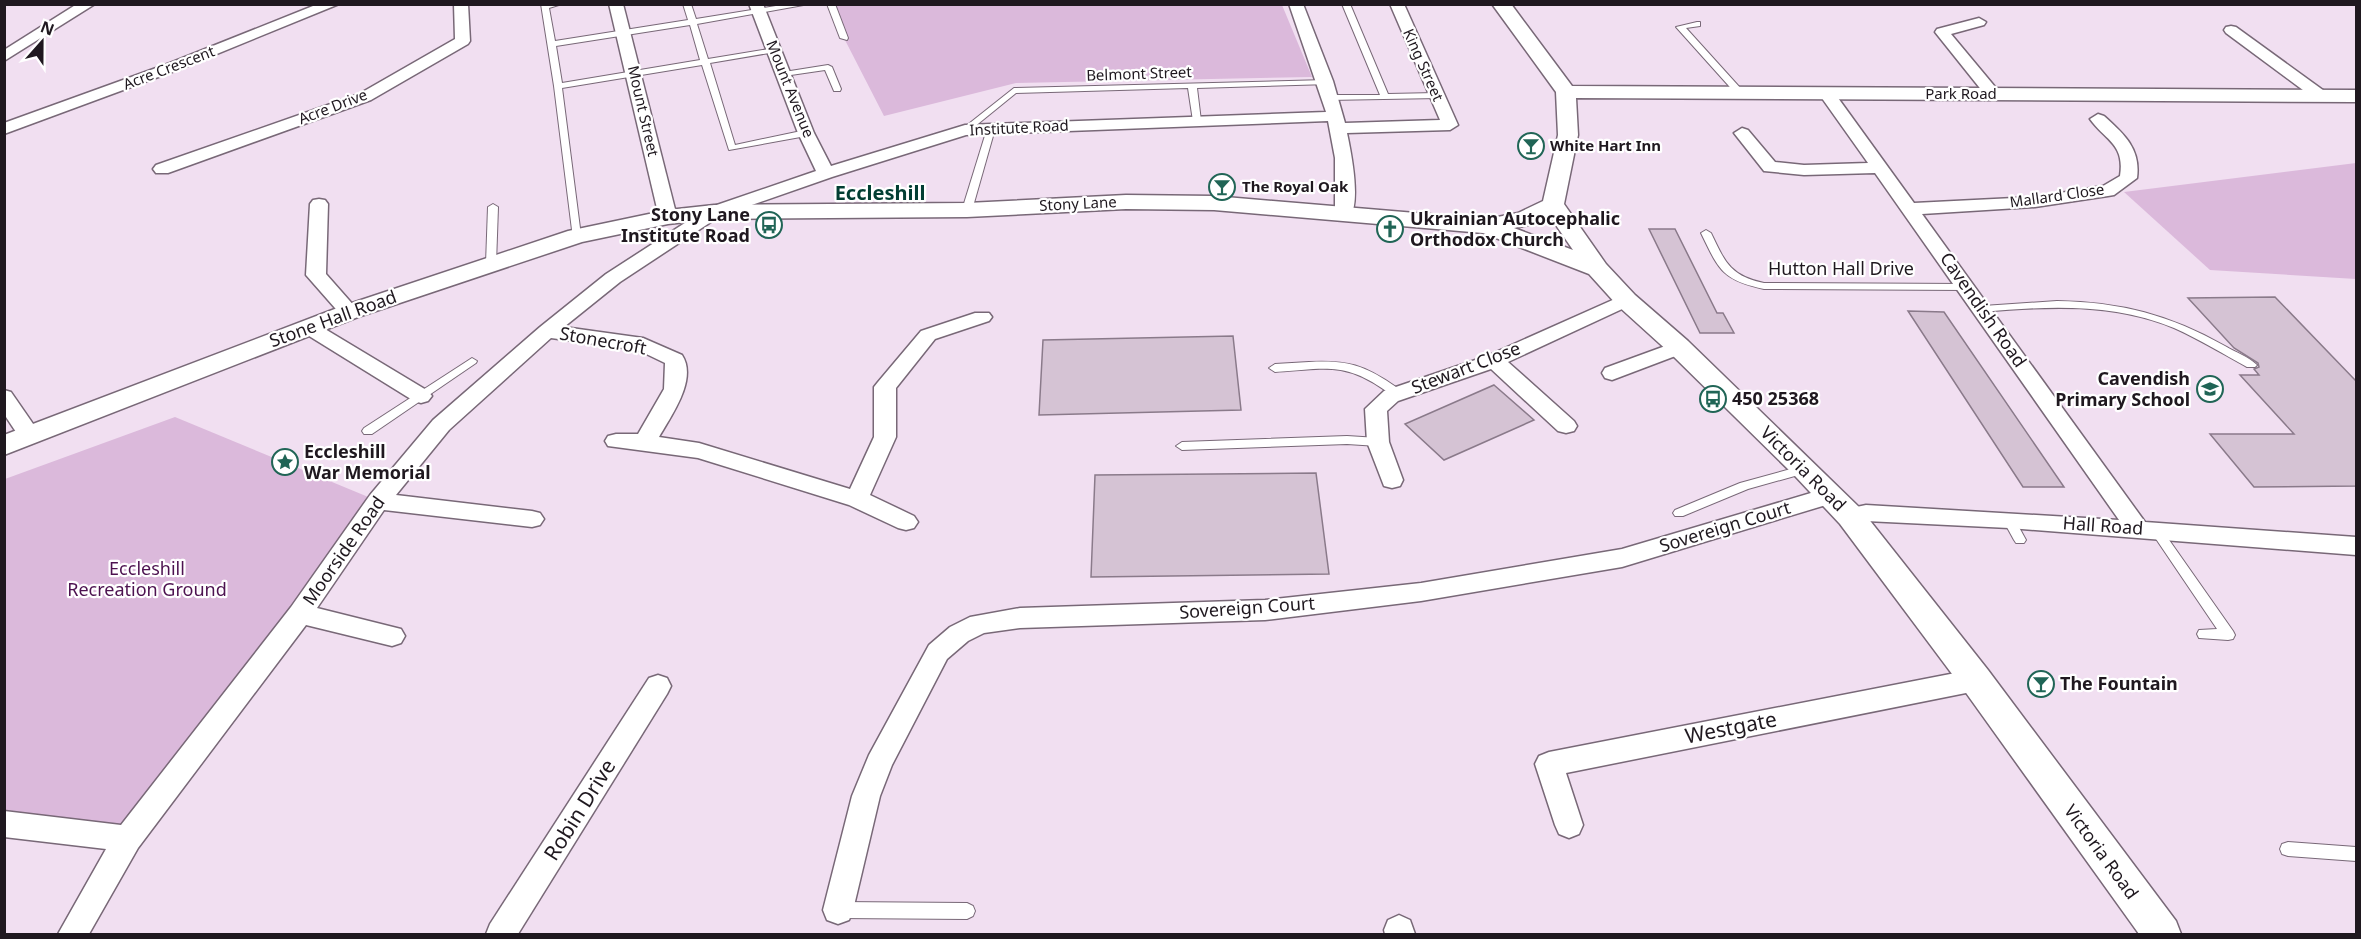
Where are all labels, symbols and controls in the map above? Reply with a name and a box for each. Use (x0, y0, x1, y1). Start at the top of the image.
north arrow (12, 12, 72, 72)
text: N (37, 15, 57, 41)
street label: King Street (1399, 25, 1449, 105)
street label: Mount Avenue (762, 37, 820, 140)
street label: Acre Crescent (120, 40, 218, 94)
street label: Belmont Street (1086, 61, 1193, 85)
street label: Mount Street (624, 63, 664, 159)
street label: Park Road (1925, 83, 1997, 103)
street label: Acre Drive (295, 84, 370, 128)
street label: Institute Road (969, 114, 1069, 140)
bar icon: White Hart Inn (1516, 131, 1546, 161)
place label: White Hart Inn (1550, 135, 1661, 155)
bar icon: The Royal Oak (1207, 172, 1237, 202)
place label: The Royal Oak (1242, 176, 1349, 196)
street label: Mallard Close (2008, 178, 2105, 212)
district label: Eccleshill (835, 179, 925, 206)
street label: Stony Lane (1039, 191, 1117, 215)
place label: Stony Lane Institute Road (621, 202, 750, 247)
place label: Ukrainian Autocephalic Orthodox Church (1410, 206, 1620, 251)
bus stop icon: Stony Lane Institute Road (754, 210, 784, 240)
church icon: Ukrainian Autocephalic Orthodox Church (1375, 214, 1405, 244)
street label: Cavendish Road (1935, 247, 2032, 372)
street label: Hutton Hall Drive (1768, 256, 1914, 280)
street label: Stone Hall Road (266, 284, 400, 352)
street label: Stonecroft (558, 321, 649, 360)
street label: Stewart Close (1408, 335, 1523, 399)
place label: Cavendish Primary School (2055, 366, 2190, 411)
school or university icon: Cavendish Primary School (2195, 374, 2225, 404)
bus stop icon: 450 25368 (1698, 384, 1728, 414)
place label: 450 25368 (1732, 386, 1819, 410)
street label: Victoria Road (1756, 420, 1852, 516)
place label: Eccleshill War Memorial (304, 439, 431, 484)
place icon: Eccleshill War Memorial (270, 447, 300, 477)
street label: Moorside Road (297, 491, 390, 610)
street label: Sovereign Court (1656, 495, 1794, 557)
street label: Hall Road (2062, 510, 2144, 540)
park label: Eccleshill Recreation Ground (67, 556, 227, 601)
street label: Sovereign Court (1178, 590, 1316, 624)
bar icon: The Fountain (2026, 669, 2056, 699)
place label: The Fountain (2060, 671, 2178, 695)
street label: Westgate (1683, 704, 1779, 750)
street label: Robin Drive (537, 754, 621, 865)
street label: Victoria Road (2059, 799, 2144, 904)

